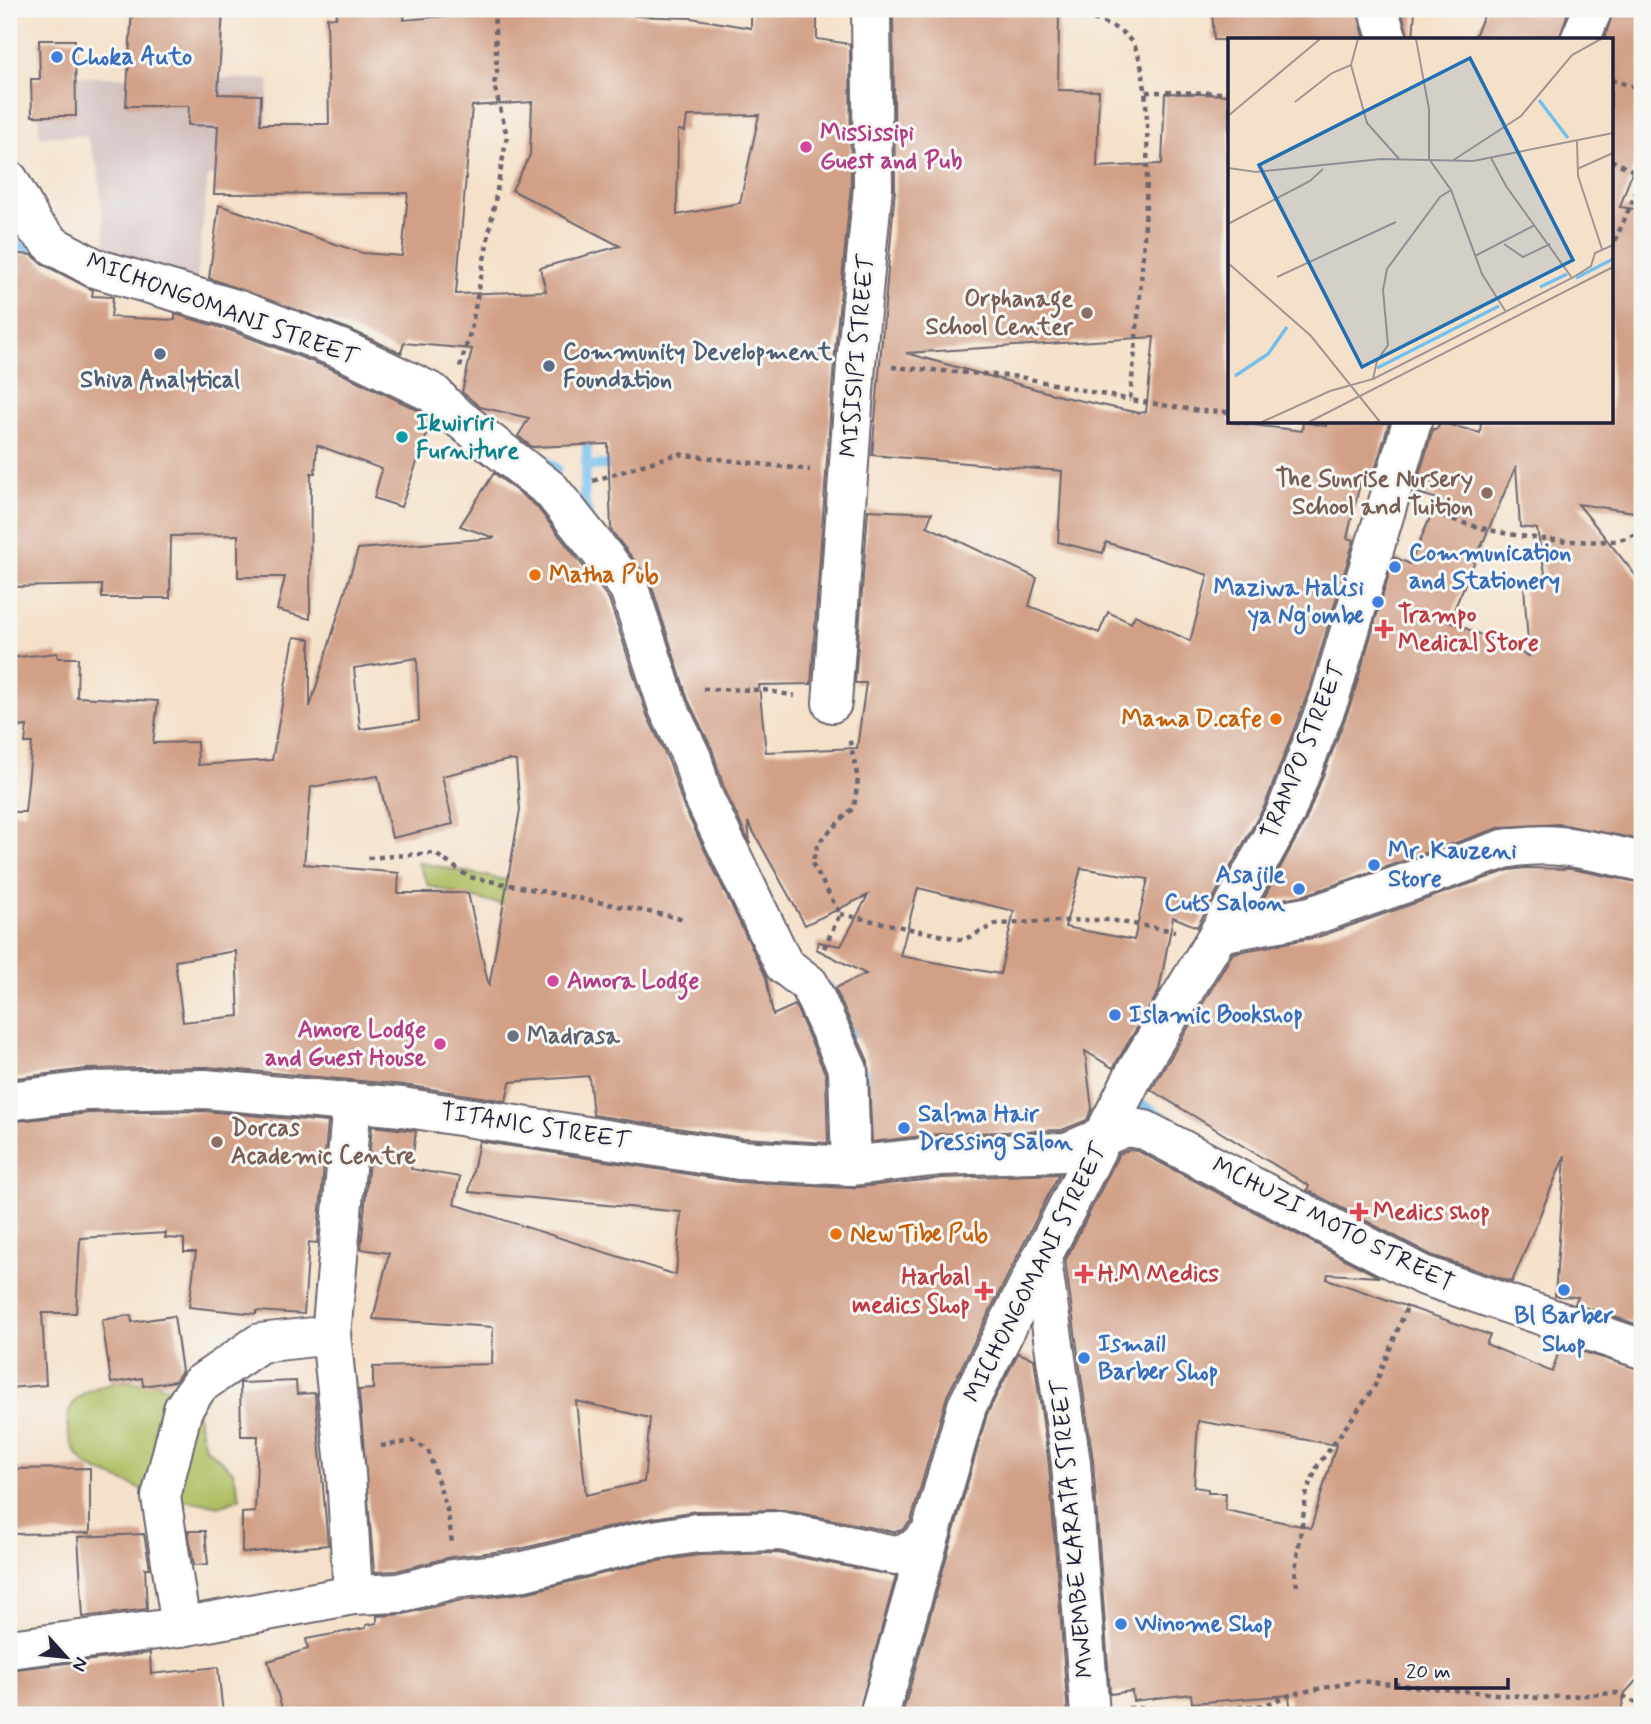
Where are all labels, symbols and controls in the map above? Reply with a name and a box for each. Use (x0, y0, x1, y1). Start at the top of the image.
inset map (1228, 38, 1612, 424)
place label: Choka Auto (71, 42, 192, 73)
marker: Choka Auto (49, 49, 65, 65)
place label: Mississipi Guest and Pub (820, 118, 963, 177)
marker: Mississipi Guest and Pub (798, 139, 814, 155)
street label: MICHONGOMANI STREET (82, 246, 363, 374)
street label: MISISIPI STREET (834, 253, 882, 459)
place label: Orphanage School Center (926, 284, 1074, 343)
marker: Orphanage School Center (1079, 305, 1095, 321)
place label: Community Development Foundation (563, 337, 833, 396)
marker: Shiva Analytical (152, 346, 168, 362)
marker: Community Development Foundation (541, 358, 557, 374)
place label: Shiva Analytical (80, 365, 240, 396)
place label: Ikwiriri Furniture (416, 408, 519, 467)
marker: Ikwiriri Furniture (394, 429, 410, 445)
place label: The Sunrise Nursery School and Tuition (1275, 464, 1473, 523)
marker: The Sunrise Nursery School and Tuition (1479, 485, 1495, 501)
place label: Communication and Stationery (1409, 538, 1571, 597)
marker: Communication and Stationery (1387, 559, 1403, 575)
place label: Matha Pub (549, 560, 659, 591)
marker: Matha Pub (527, 567, 543, 583)
place label: Maziwa Halisi ya Ng'ombe (1213, 573, 1365, 635)
marker: Maziwa Halisi ya Ng'ombe (1370, 594, 1386, 610)
place label: Trampo Medical Store (1398, 600, 1539, 659)
marker: Trampo Medical Store (1376, 621, 1392, 637)
street label: TRAMPO STREET (1254, 657, 1354, 844)
place label: Mama D.cafe (1122, 704, 1262, 735)
marker: Mama D.cafe (1268, 711, 1284, 727)
place label: Mr. Kauzeni Store (1388, 836, 1517, 895)
marker: Mr. Kauzeni Store (1366, 857, 1382, 873)
place label: Asajile Cuts Saloon (1164, 860, 1285, 919)
marker: Asajile Cuts Saloon (1291, 881, 1307, 897)
place label: Amora Lodge (567, 966, 699, 1000)
marker: Amora Lodge (545, 973, 561, 989)
place label: Islamic Bookshop (1129, 1000, 1303, 1031)
marker: Islamic Bookshop (1107, 1007, 1123, 1023)
place label: Amore Lodge and Guest House (265, 1015, 427, 1074)
place label: Madrasa (527, 1021, 620, 1052)
marker: Madrasa (505, 1028, 521, 1044)
marker: Amore Lodge and Guest House (432, 1036, 448, 1052)
street label: TITANIC STREET (438, 1097, 633, 1157)
place label: Salma Hair Dressing Salon (918, 1099, 1073, 1161)
place label: Dorcas Academic Centre (231, 1113, 416, 1172)
marker: Salma Hair Dressing Salon (896, 1120, 912, 1136)
marker: Dorcas Academic Centre (209, 1134, 225, 1150)
street label: MICHONGOMANI STREET (957, 1138, 1115, 1408)
street label: MCHUZI MOTO STREET (1207, 1150, 1459, 1300)
place label: Medics shop (1373, 1197, 1490, 1228)
marker: Medics shop (1351, 1204, 1367, 1220)
place label: New Tibe Pub (850, 1219, 988, 1250)
marker: New Tibe Pub (828, 1226, 844, 1242)
place label: H.M Medics (1098, 1259, 1219, 1290)
place label: Harbal medics Shop (852, 1262, 970, 1321)
marker: H.M Medics (1076, 1266, 1092, 1282)
marker: Bl Barber Shop (1556, 1282, 1572, 1298)
marker: Harbal medics Shop (976, 1283, 992, 1299)
place label: Bl Barber Shop (1514, 1301, 1614, 1360)
place label: Ismail Barber Shop (1098, 1329, 1218, 1388)
marker: Ismail Barber Shop (1076, 1350, 1092, 1366)
street label: MWEMBE KARATA STREET (1044, 1378, 1101, 1679)
place label: Winome Shop (1134, 1609, 1273, 1640)
marker: Winome Shop (1113, 1616, 1129, 1632)
north arrow (32, 1622, 102, 1692)
scale bar (1396, 1647, 1508, 1691)
text: N (66, 1653, 94, 1675)
text: 20 m (1406, 1658, 1451, 1686)

